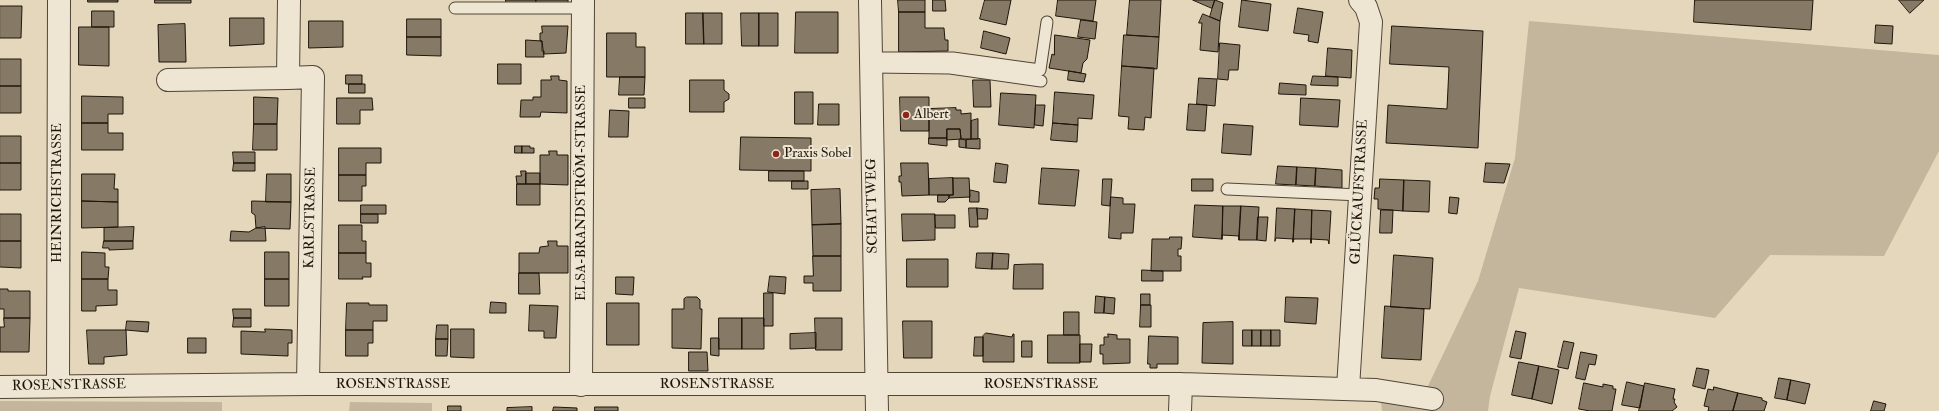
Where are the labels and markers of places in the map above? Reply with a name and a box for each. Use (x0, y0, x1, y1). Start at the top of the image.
place label: Albert (914, 107, 949, 123)
marker: Albert (901, 110, 911, 120)
place label: Praxis Sobel (784, 146, 852, 162)
marker: Praxis Sobel (771, 149, 781, 159)

